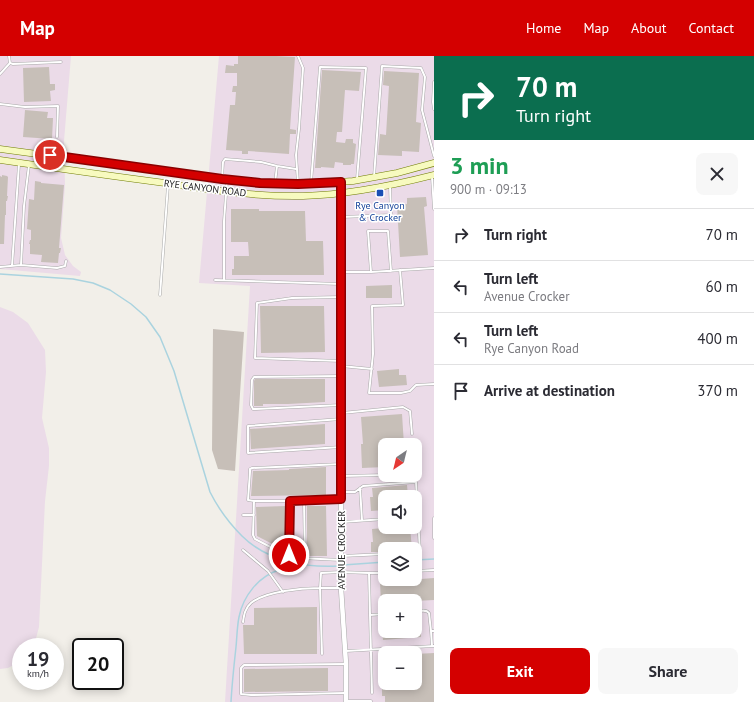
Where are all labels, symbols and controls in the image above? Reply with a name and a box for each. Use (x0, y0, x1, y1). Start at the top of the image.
text: Map (20, 16, 55, 40)
text: Home (526, 19, 561, 37)
text: Map (583, 19, 609, 37)
text: About (631, 19, 667, 37)
text: Contact (689, 19, 734, 37)
text: 70 m (516, 68, 577, 105)
icon: right (450, 72, 502, 124)
text: Turn right (516, 104, 591, 127)
pin (33, 138, 67, 172)
icon: arrive (39, 144, 61, 166)
text: 3 min (450, 150, 509, 181)
button: close (696, 153, 738, 195)
street label: RYE CANYON ROAD (163, 176, 247, 200)
text: 900 m · 09:13 (450, 181, 527, 198)
marker: Rye Canyon & Crocker (375, 188, 385, 198)
place label: Rye Canyon & Crocker (355, 199, 405, 224)
icon: right (450, 224, 472, 246)
text: Turn right (484, 225, 547, 244)
text: 70 m (705, 225, 738, 244)
text: Turn left (484, 269, 538, 288)
icon: left (450, 276, 472, 298)
text: 60 m (705, 277, 738, 296)
text: Avenue Crocker (484, 288, 570, 305)
text: Turn left (484, 321, 538, 340)
icon: left (450, 328, 472, 350)
text: 400 m (697, 329, 738, 348)
text: Rye Canyon Road (484, 340, 579, 357)
icon: arrive (450, 380, 472, 402)
text: Arrive at destination (484, 381, 615, 400)
text: 370 m (697, 381, 738, 400)
north arrow (378, 438, 422, 482)
map controls (378, 438, 422, 690)
button: sound (378, 490, 422, 534)
street label: AVENUE CROCKER (335, 511, 348, 589)
position arrow (268, 534, 310, 576)
button: layers (378, 542, 422, 586)
button: + (378, 594, 422, 638)
speed limit sign: 20 (72, 638, 124, 690)
text: 19 (27, 646, 49, 672)
button: − (378, 646, 422, 690)
button: Exit (450, 648, 590, 694)
button: Share (598, 648, 738, 694)
text: km/h (27, 667, 49, 680)

